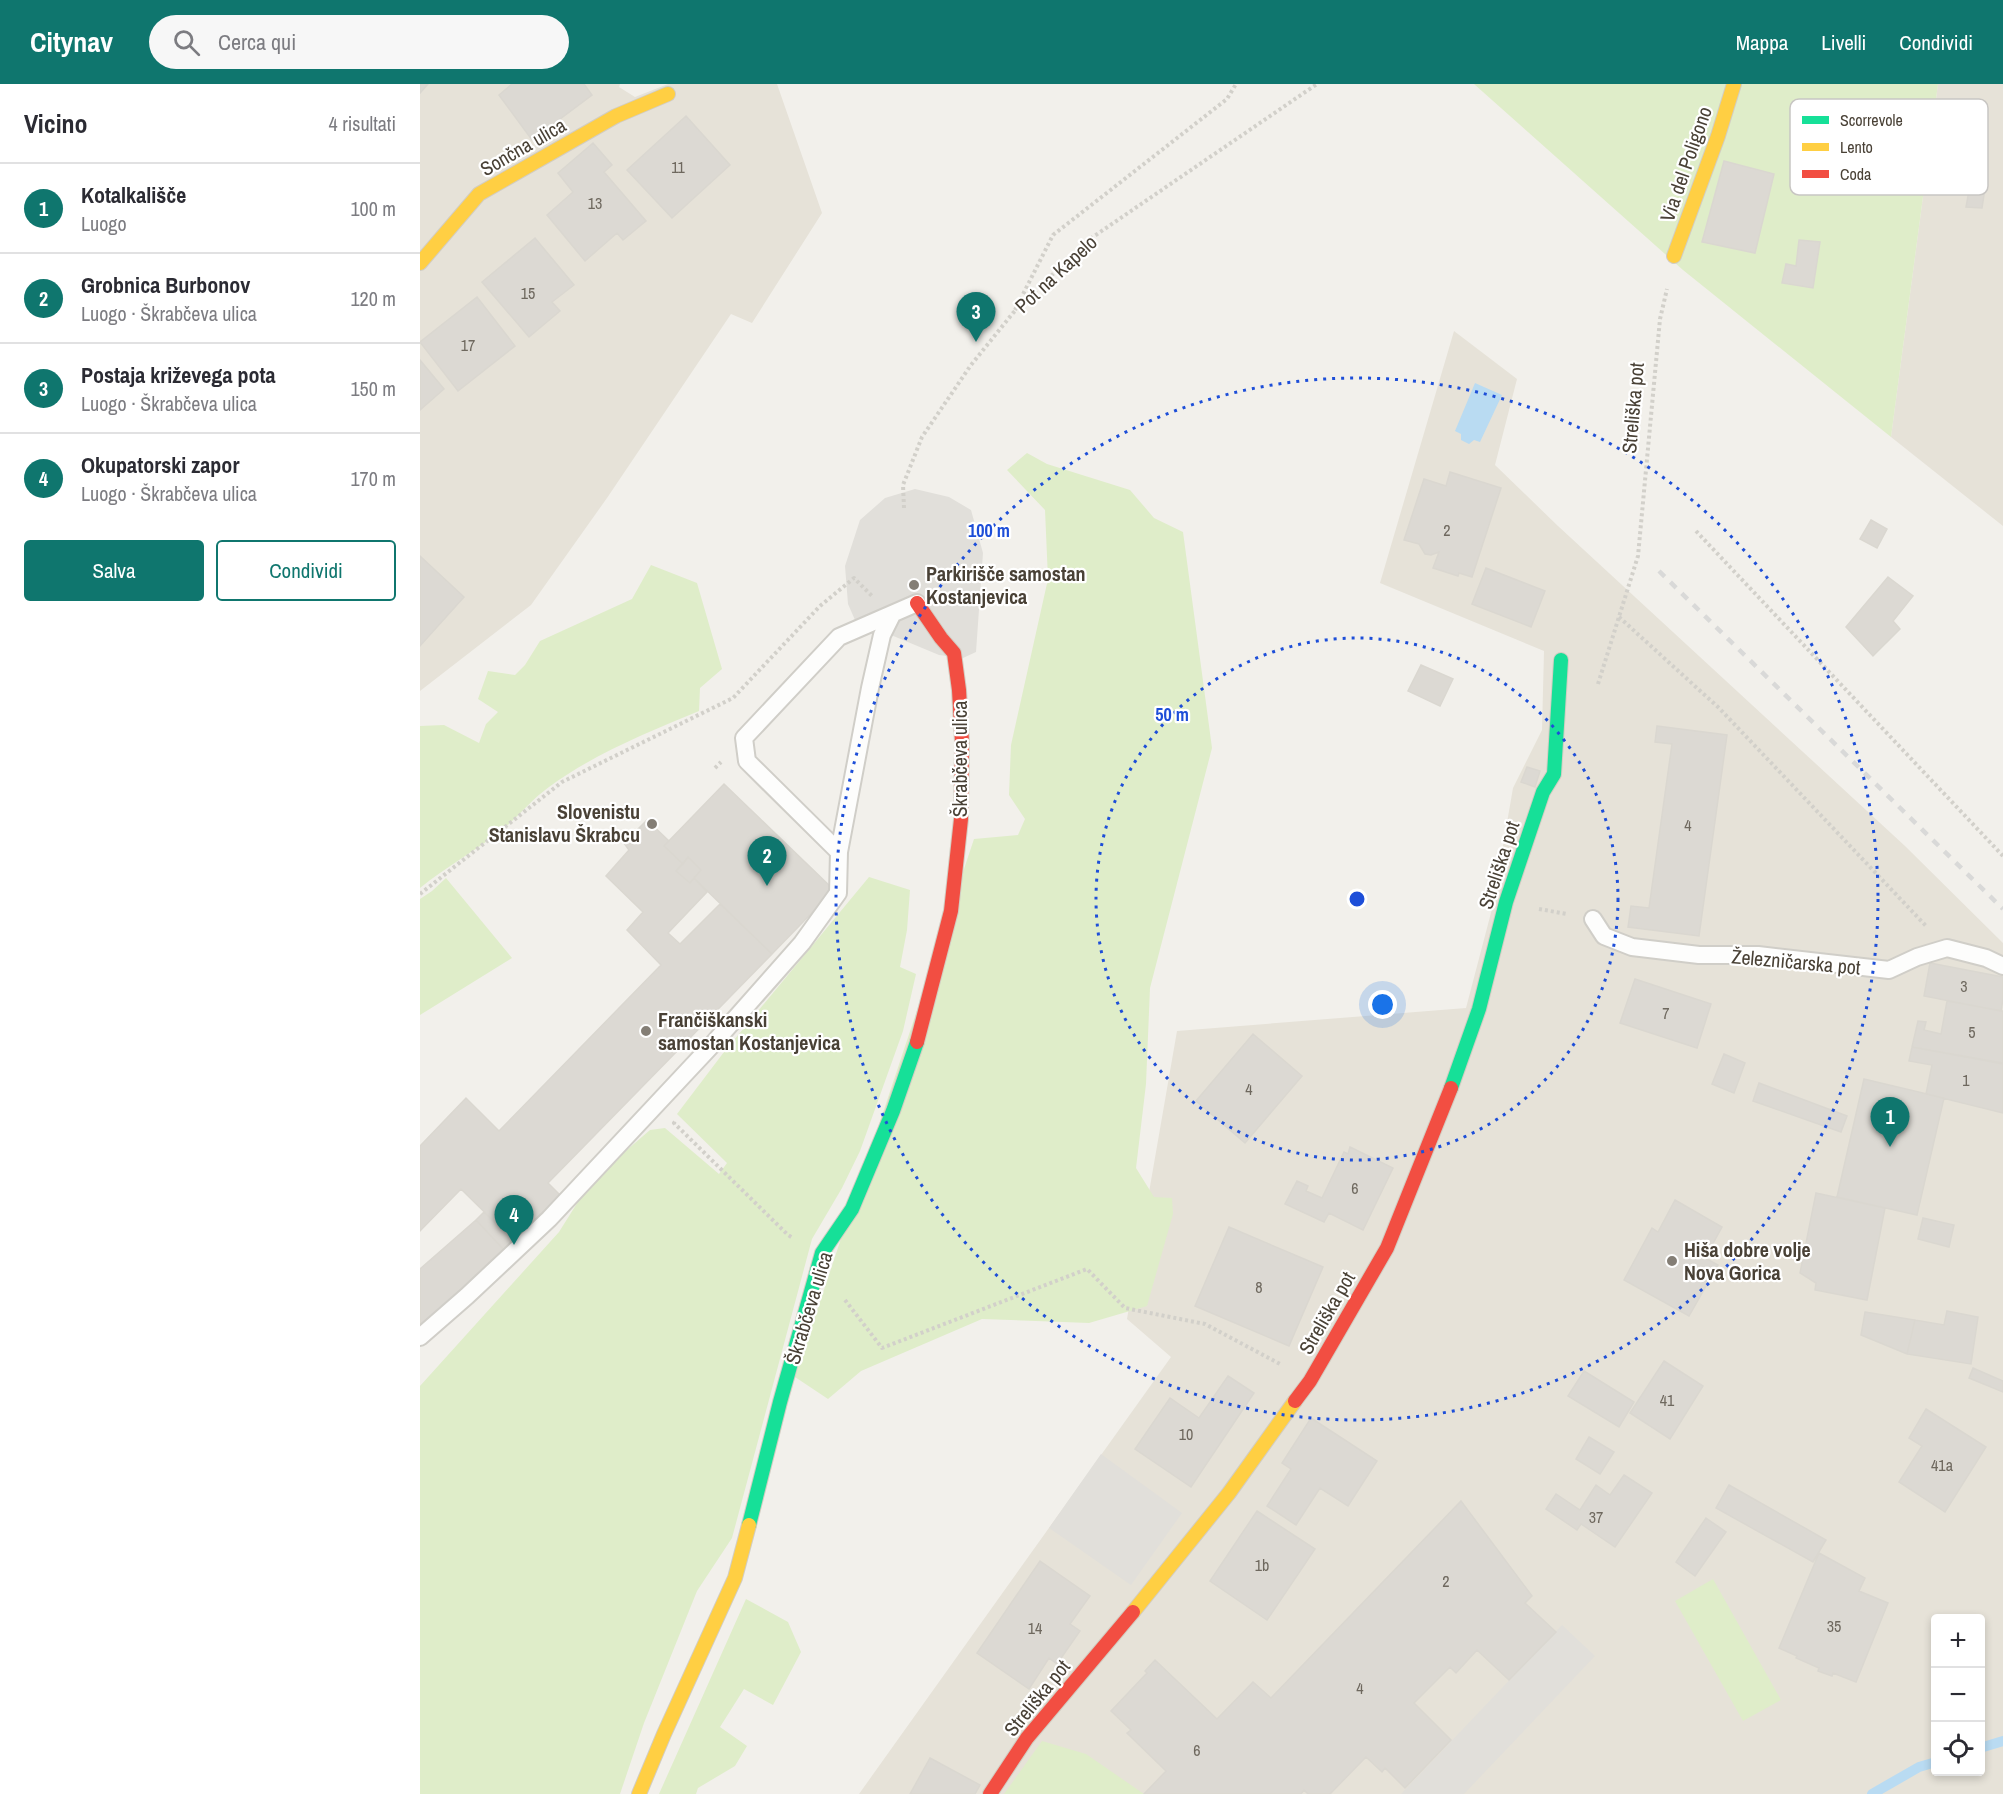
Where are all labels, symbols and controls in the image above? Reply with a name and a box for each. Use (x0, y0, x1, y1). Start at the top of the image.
search box (149, 15, 569, 69)
text: Citynav (30, 23, 113, 61)
icon: search (170, 26, 203, 59)
text: Cerca qui (218, 27, 296, 57)
text: Mappa (1736, 28, 1788, 57)
text: Livelli (1821, 28, 1866, 57)
text: Condividi (1899, 28, 1973, 57)
legend (1790, 99, 1988, 195)
street label: Via del Poligono (1653, 103, 1718, 225)
text: Vicino (24, 106, 88, 141)
text: Scorrevole (1840, 109, 1903, 131)
text: 4 risultati (329, 110, 396, 137)
street label: Sončna ulica (475, 111, 571, 182)
text: Lento (1840, 136, 1873, 158)
house number: 11 (671, 156, 686, 178)
text: Coda (1840, 163, 1872, 185)
text: Kotalkališče (81, 180, 186, 210)
house number: 13 (588, 192, 602, 214)
text: 1 (39, 195, 48, 222)
text: 100 m (350, 195, 396, 222)
text: Luogo (81, 210, 127, 237)
street label: Pot na Kapelo (1009, 229, 1103, 319)
text: Grobnica Burbonov (81, 270, 250, 300)
house number: 15 (521, 282, 535, 304)
text: 2 (39, 285, 48, 312)
text: 120 m (350, 285, 396, 312)
pin: 3 (956, 292, 996, 342)
text: Luogo · Škrabčeva ulica (81, 300, 257, 327)
house number: 17 (461, 334, 475, 356)
text: Postaja križevega pota (81, 360, 276, 390)
street label: Streliška pot (1615, 361, 1650, 455)
text: 3 (39, 375, 48, 402)
text: 150 m (350, 375, 396, 402)
text: Luogo · Škrabčeva ulica (81, 390, 257, 417)
text: Okupatorski zapor (81, 450, 239, 480)
text: 4 (39, 465, 48, 492)
text: 170 m (350, 465, 396, 492)
text: Luogo · Škrabčeva ulica (81, 480, 257, 507)
text: 100 m (968, 518, 1010, 543)
house number: 2 (1443, 519, 1451, 541)
button: Salva (24, 540, 204, 601)
button: Condividi (216, 540, 396, 601)
place label: Parkirišče samostan Kostanjevica (926, 560, 1086, 610)
marker: Parkirišče samostan Kostanjevica (907, 578, 921, 592)
street label: Škrabčeva ulica (946, 701, 973, 817)
text: 50 m (1155, 702, 1189, 727)
place label: Slovenistu Stanislavu Škrabcu (489, 798, 640, 848)
house number: 4 (1684, 814, 1692, 836)
marker: Slovenistu Stanislavu Škrabcu (645, 817, 659, 831)
street label: Streliška pot (1472, 817, 1526, 912)
pin: 2 (748, 836, 786, 886)
centre of rings (1347, 889, 1367, 909)
street label: Železničarska pot (1730, 942, 1862, 981)
house number: 3 (1960, 975, 1968, 997)
your location (1368, 990, 1397, 1019)
house number: 7 (1662, 1002, 1670, 1024)
place label: Frančiškanski samostan Kostanjevica (658, 1006, 840, 1056)
house number: 5 (1968, 1021, 1976, 1043)
marker: Frančiškanski samostan Kostanjevica (639, 1024, 653, 1038)
house number: 1 (1962, 1069, 1970, 1091)
house number: 4 (1245, 1078, 1253, 1100)
pin: 1 (1870, 1098, 1910, 1147)
house number: 6 (1351, 1177, 1359, 1199)
pin: 4 (494, 1196, 533, 1245)
place label: Hiša dobre volje Nova Gorica (1684, 1236, 1811, 1286)
street label: Škrabčeva ulica (779, 1248, 838, 1368)
marker: Hiša dobre volje Nova Gorica (1665, 1254, 1679, 1268)
street label: Streliška pot (1292, 1266, 1361, 1359)
house number: 8 (1255, 1276, 1263, 1298)
house number: 41 (1660, 1389, 1675, 1411)
house number: 10 (1179, 1423, 1193, 1445)
house number: 41a (1931, 1454, 1954, 1476)
house number: 37 (1589, 1506, 1603, 1528)
house number: 1b (1255, 1554, 1269, 1576)
house number: 2 (1442, 1570, 1450, 1592)
map controls (1931, 1614, 1985, 1776)
button: + (1931, 1614, 1985, 1668)
house number: 35 (1827, 1615, 1841, 1637)
house number: 14 (1028, 1617, 1042, 1639)
street label: Streliška pot (997, 1653, 1076, 1742)
button: − (1931, 1668, 1985, 1722)
house number: 4 (1356, 1677, 1364, 1699)
button: locate (1931, 1722, 1985, 1776)
house number: 6 (1193, 1739, 1201, 1761)

